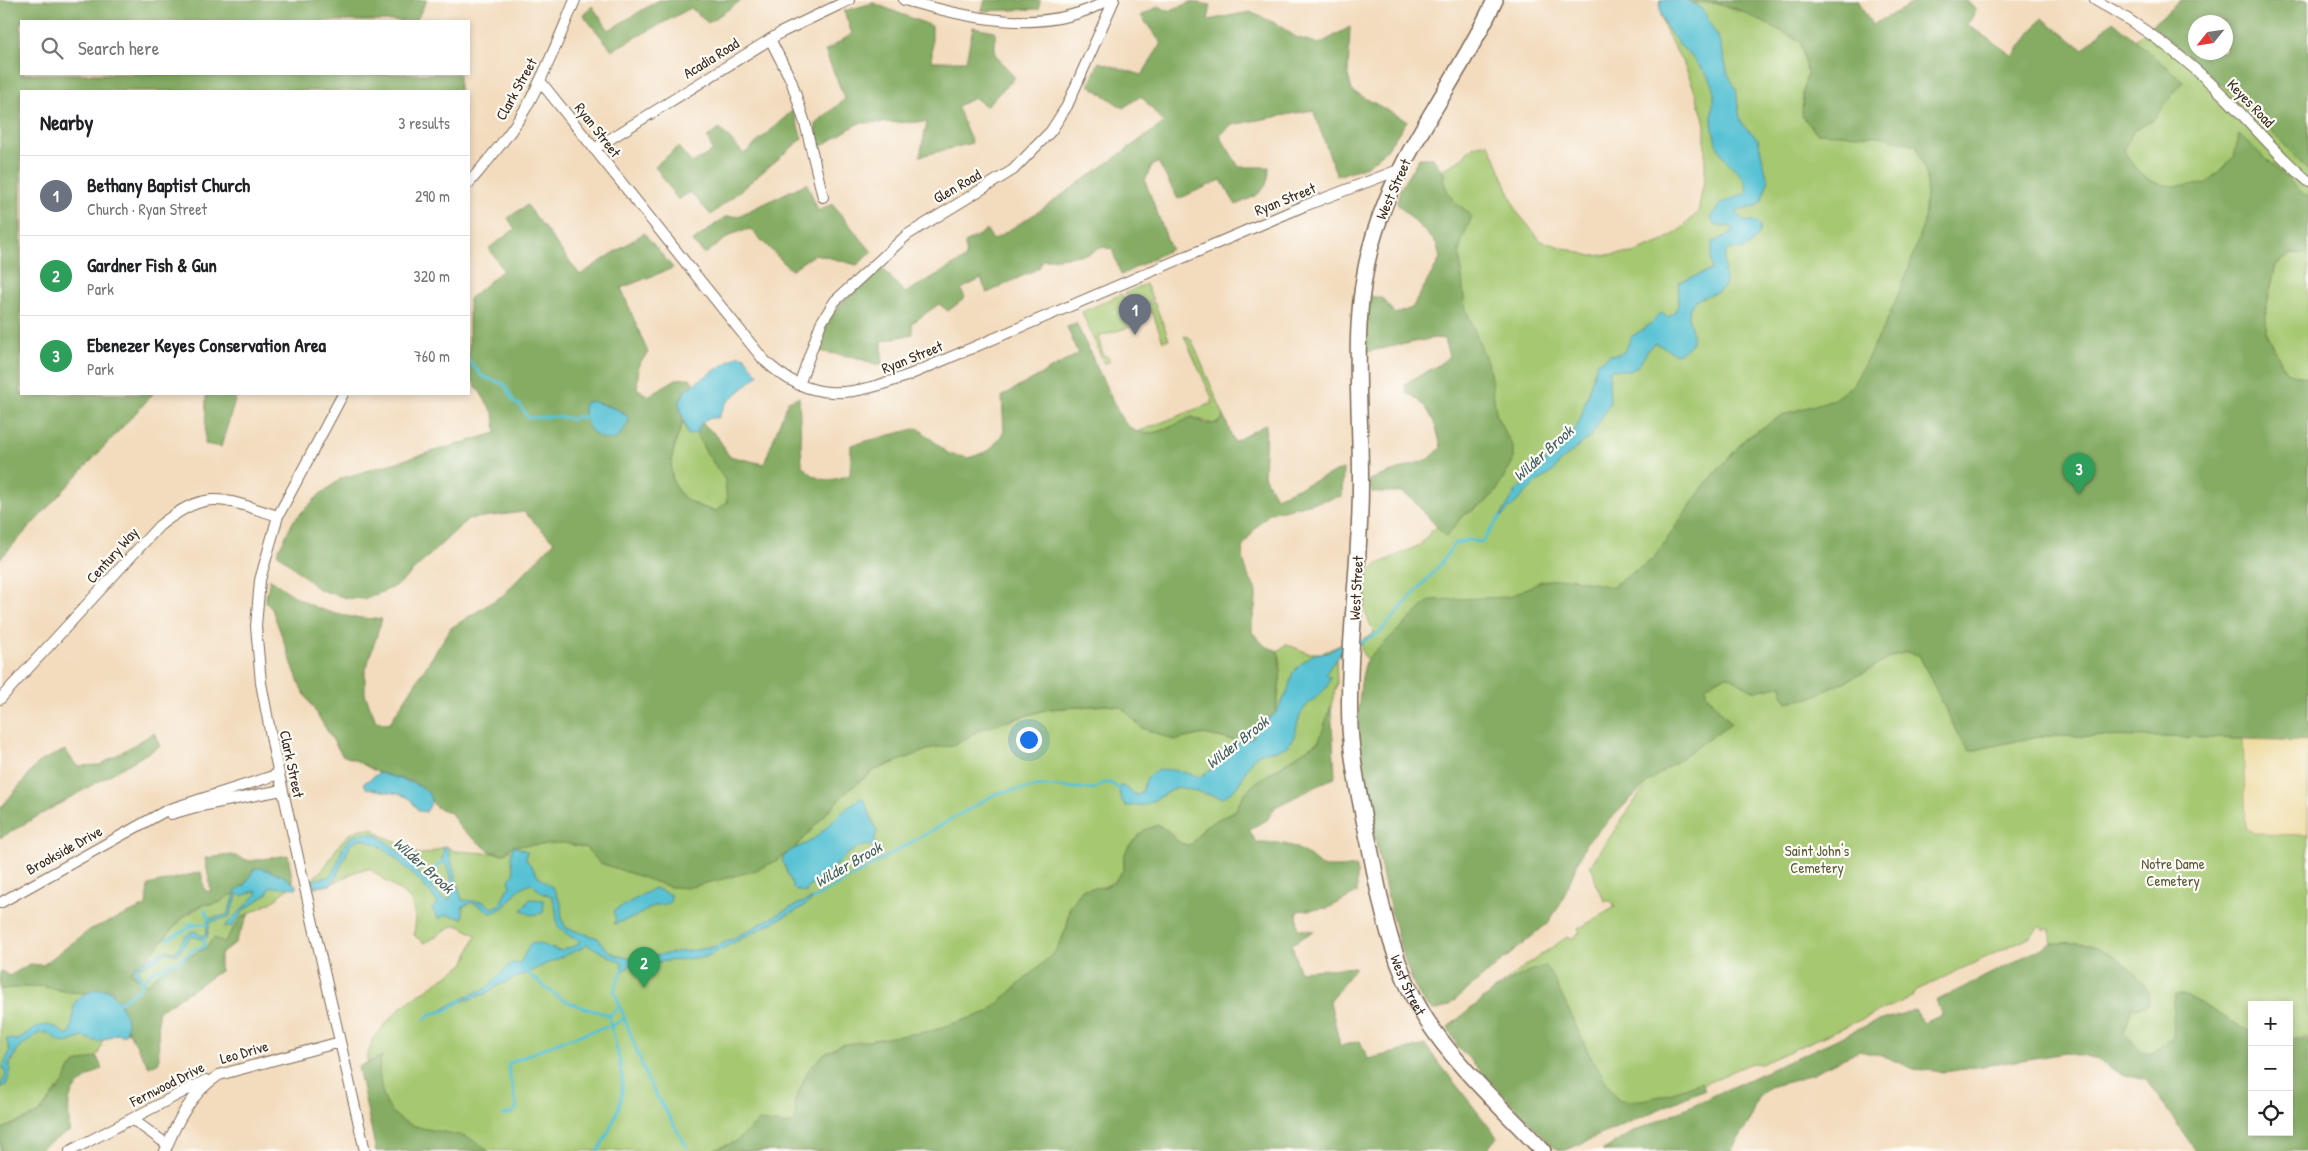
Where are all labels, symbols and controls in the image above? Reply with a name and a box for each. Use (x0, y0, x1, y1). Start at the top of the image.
north arrow (2188, 15, 2233, 60)
search box (20, 20, 470, 75)
street label: Acadia Road (679, 33, 743, 83)
icon: search (38, 34, 66, 62)
text: Search here (78, 35, 159, 61)
street label: Clark Street (490, 53, 542, 124)
street label: Keyes Road (2223, 74, 2279, 132)
street label: Ryan Street (570, 98, 627, 162)
text: Nearby (40, 108, 93, 137)
text: 3 results (398, 112, 450, 134)
street label: West Street (1370, 154, 1416, 223)
street label: Glen Road (929, 164, 985, 208)
text: Bethany Baptist Church (87, 172, 250, 198)
street label: Ryan Street (1251, 177, 1319, 221)
text: 1 (53, 185, 59, 207)
text: 290 m (415, 185, 450, 207)
text: Church · Ryan Street (87, 198, 207, 220)
text: Gardner Fish & Gun (87, 252, 217, 278)
text: 2 (52, 265, 60, 287)
text: 320 m (414, 265, 450, 287)
text: Park (87, 278, 114, 300)
pin: 1 (1119, 294, 1151, 335)
text: Ebenezer Keyes Conservation Area (87, 332, 326, 358)
street label: Ryan Street (878, 335, 946, 379)
text: 3 (52, 345, 60, 367)
text: 760 m (414, 345, 450, 367)
text: Park (87, 358, 114, 380)
water label: Wilder Brook (1508, 419, 1579, 486)
pin: 3 (2063, 453, 2095, 494)
street label: Century Way (81, 522, 143, 588)
street label: West Street (1344, 554, 1368, 621)
water label: Wilder Brook (1201, 710, 1274, 773)
your location (1016, 727, 1042, 753)
street label: Clark Street (275, 728, 310, 800)
street label: Brookside Drive (22, 820, 106, 880)
water label: Wilder Brook (389, 832, 460, 899)
water label: Wilder Brook (810, 835, 887, 892)
park label: Saint John's Cemetery (1785, 840, 1849, 878)
park label: Notre Dame Cemetery (2141, 853, 2205, 891)
pin: 2 (628, 947, 660, 988)
street label: West Street (1386, 952, 1432, 1020)
map controls (2248, 1001, 2293, 1136)
button: + (2248, 1001, 2293, 1046)
street label: Leo Drive (217, 1035, 271, 1069)
button: − (2248, 1046, 2293, 1091)
street label: Fernwood Drive (125, 1056, 208, 1112)
button: locate (2248, 1091, 2293, 1136)

